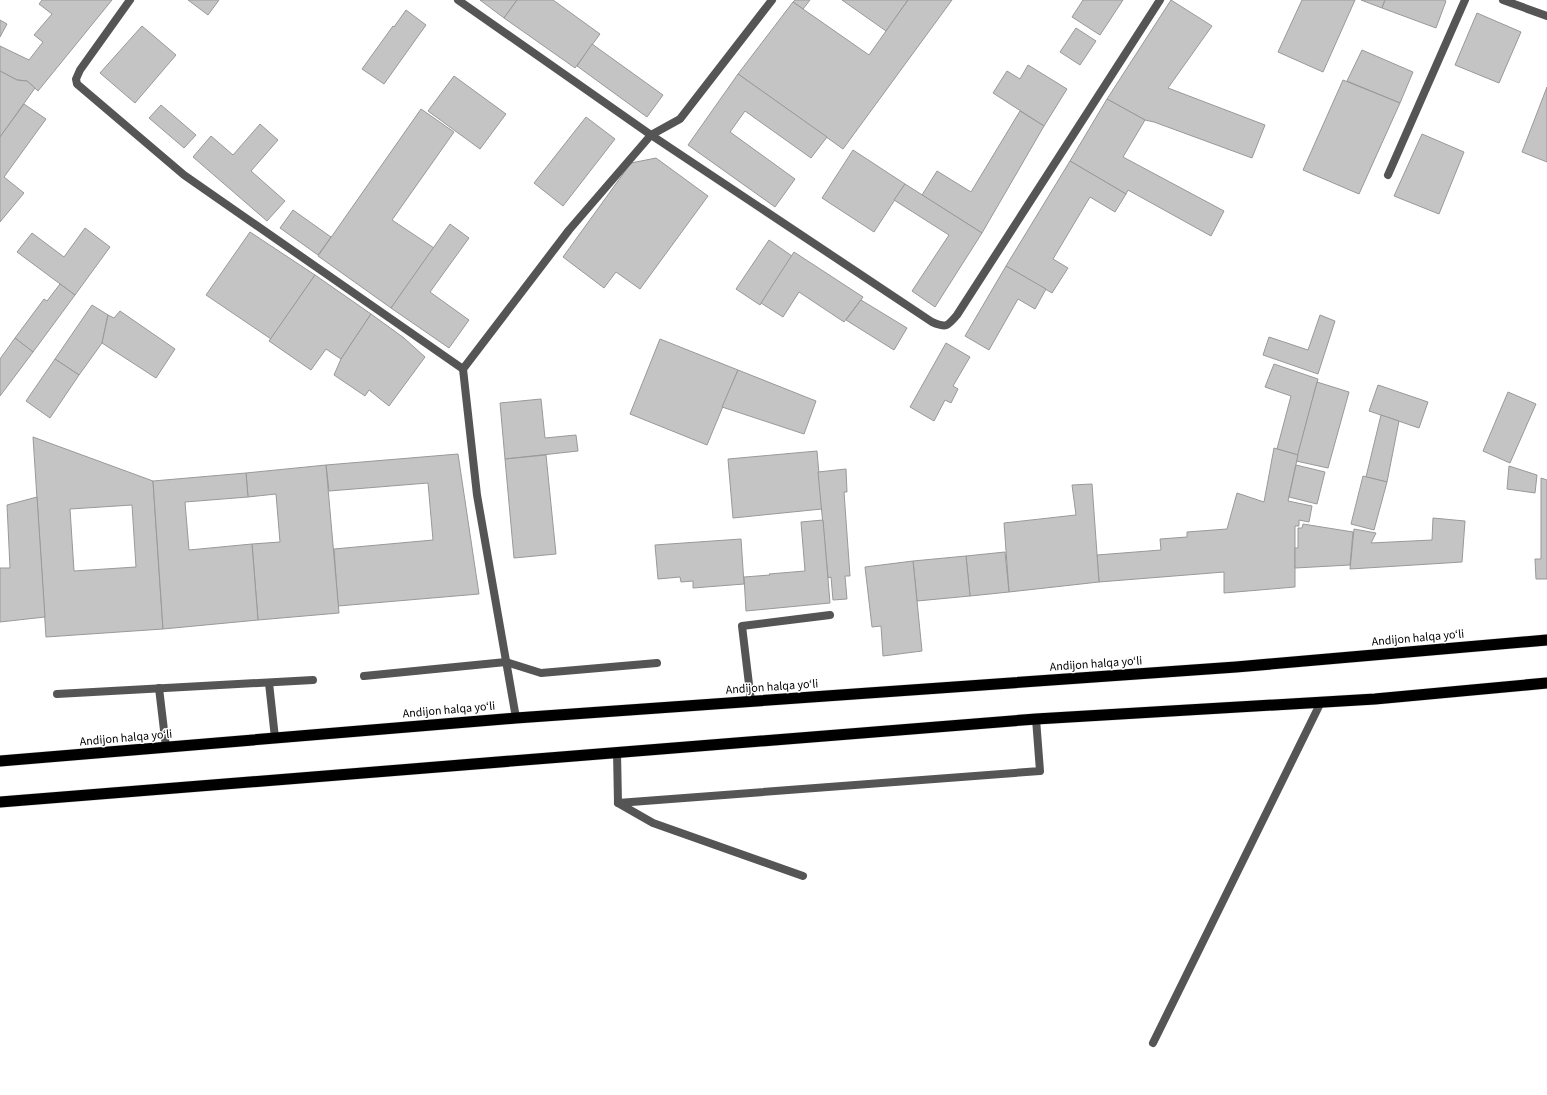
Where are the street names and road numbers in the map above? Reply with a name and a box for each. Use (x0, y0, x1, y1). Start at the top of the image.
street label: Andijon halqa yo‘li (1371, 625, 1465, 651)
street label: Andijon halqa yo‘li (1049, 652, 1143, 676)
street label: Andijon halqa yo‘li (725, 675, 819, 699)
street label: Andijon halqa yo‘li (402, 697, 496, 723)
street label: Andijon halqa yo‘li (79, 725, 173, 751)

